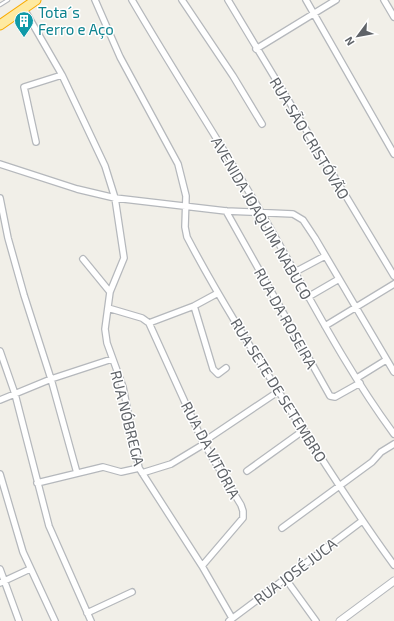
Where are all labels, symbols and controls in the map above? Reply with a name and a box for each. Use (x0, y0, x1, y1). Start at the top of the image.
place label: Tota´s Ferro e Aço (38, 3, 114, 39)
building icon: Tota´s Ferro e Aço (13, 10, 35, 38)
north arrow (338, 16, 378, 56)
text: N (341, 35, 357, 48)
street label: RUA SÃO CRISTÓVÃO (266, 74, 354, 202)
street label: AVENIDA JOAQUIM NABUCO (207, 133, 316, 303)
street label: RUA DA ROSEIRA (251, 264, 321, 372)
street label: RUA SETE DE SETEMBRO (227, 315, 331, 465)
street label: RUA NÓBREGA (107, 368, 149, 468)
street label: RUA DA VITÓRIA (178, 398, 244, 502)
street label: RUA JOSÉ JUCA (250, 534, 341, 608)

